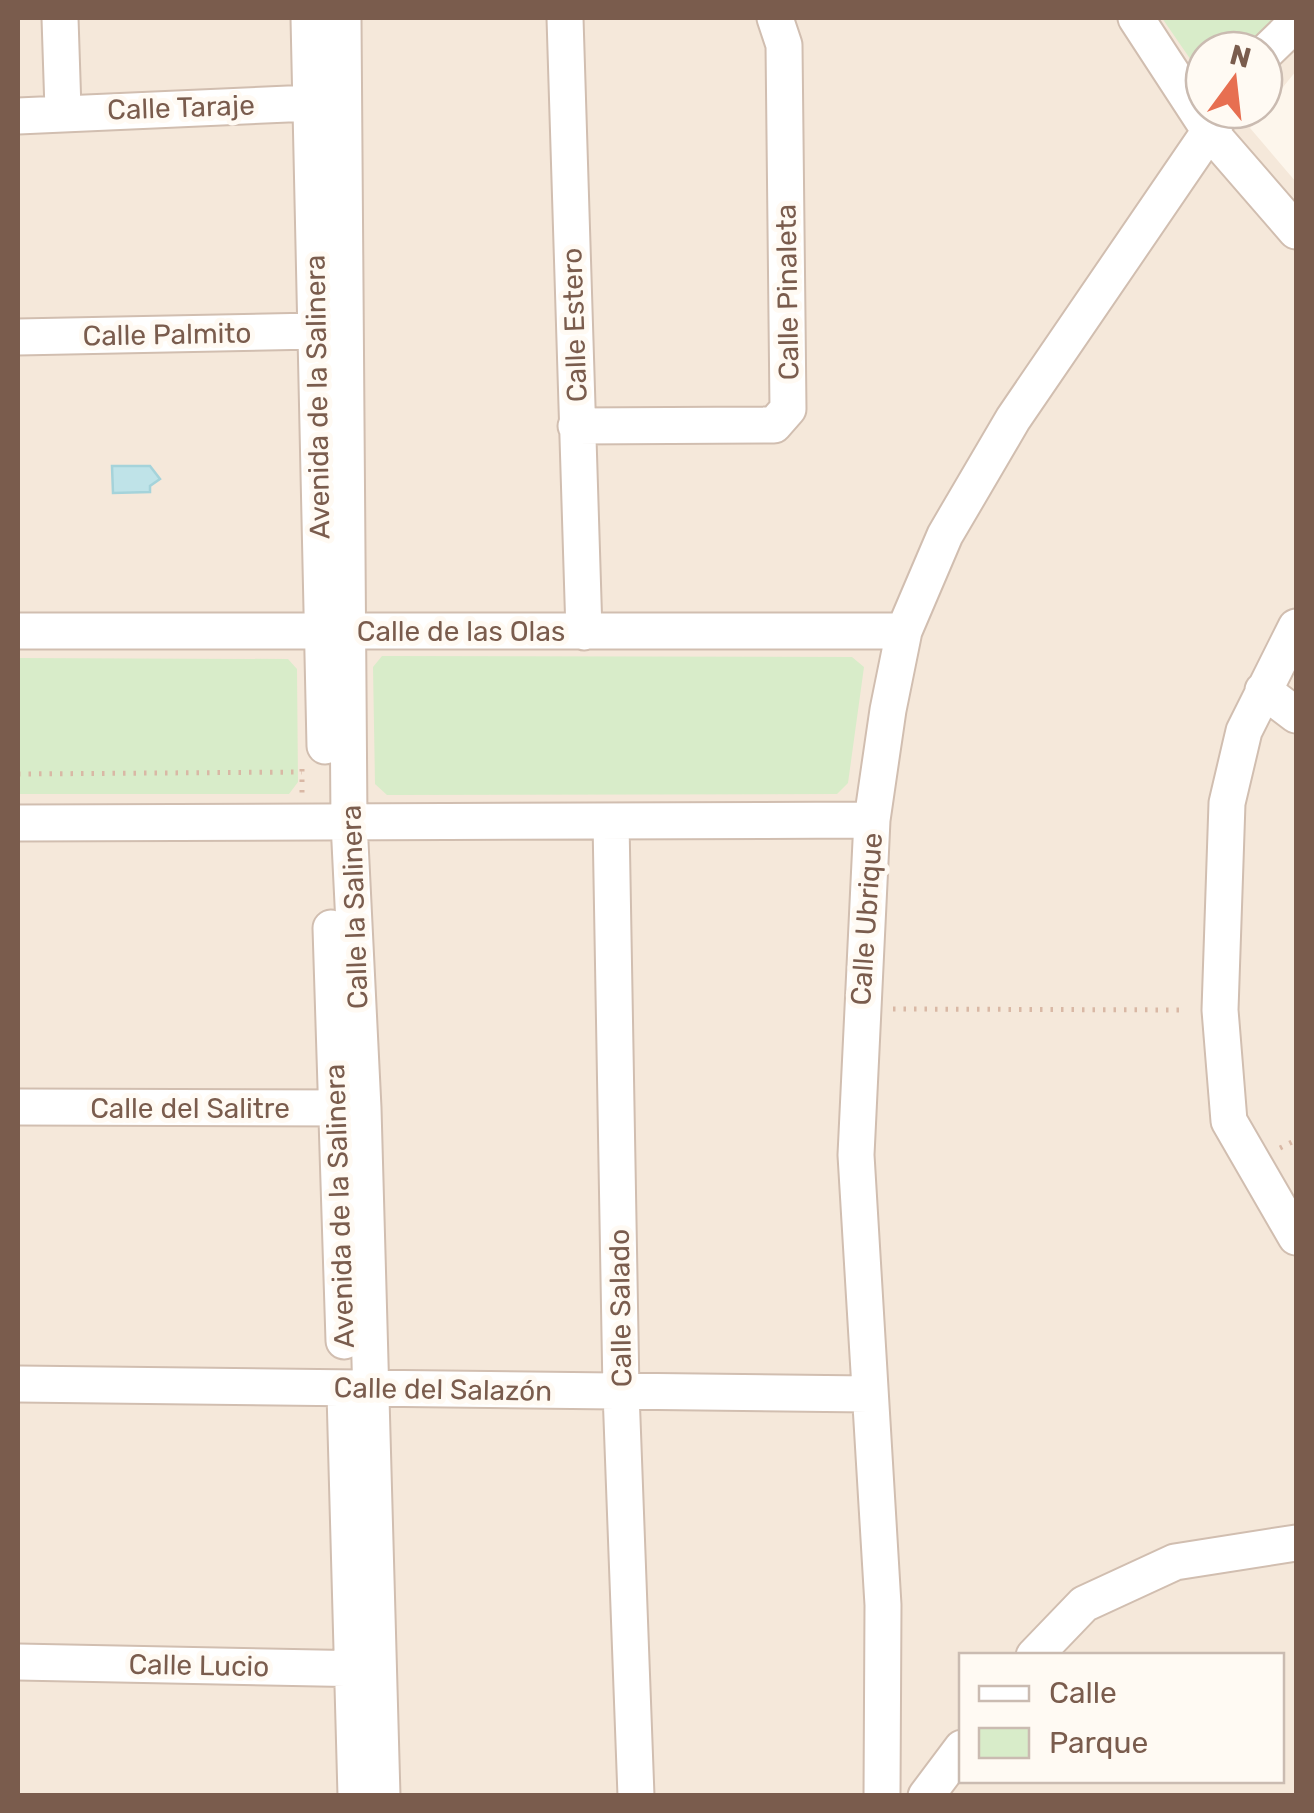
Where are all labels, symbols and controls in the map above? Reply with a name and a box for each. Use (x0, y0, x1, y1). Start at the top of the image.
north arrow (1184, 30, 1284, 130)
text: N (1226, 38, 1254, 75)
street label: Calle Taraje (107, 88, 255, 127)
street label: Calle Pinaleta (769, 204, 806, 380)
street label: Calle Estero (555, 247, 594, 403)
street label: Avenida de la Salinera (299, 254, 336, 540)
street label: Calle Palmito (82, 317, 252, 352)
street label: Calle de las Olas (357, 615, 565, 648)
street label: Calle la Salinera (334, 804, 375, 1010)
street label: Calle Ubrique (844, 832, 889, 1007)
street label: Avenida de la Salinera (318, 1063, 361, 1349)
street label: Calle del Salitre (90, 1092, 290, 1125)
street label: Calle Salado (603, 1229, 638, 1387)
street label: Calle del Salazón (333, 1371, 553, 1408)
street label: Calle Lucio (128, 1648, 270, 1683)
legend (959, 1653, 1284, 1783)
text: Calle (1049, 1675, 1117, 1711)
text: Parque (1049, 1725, 1148, 1761)

